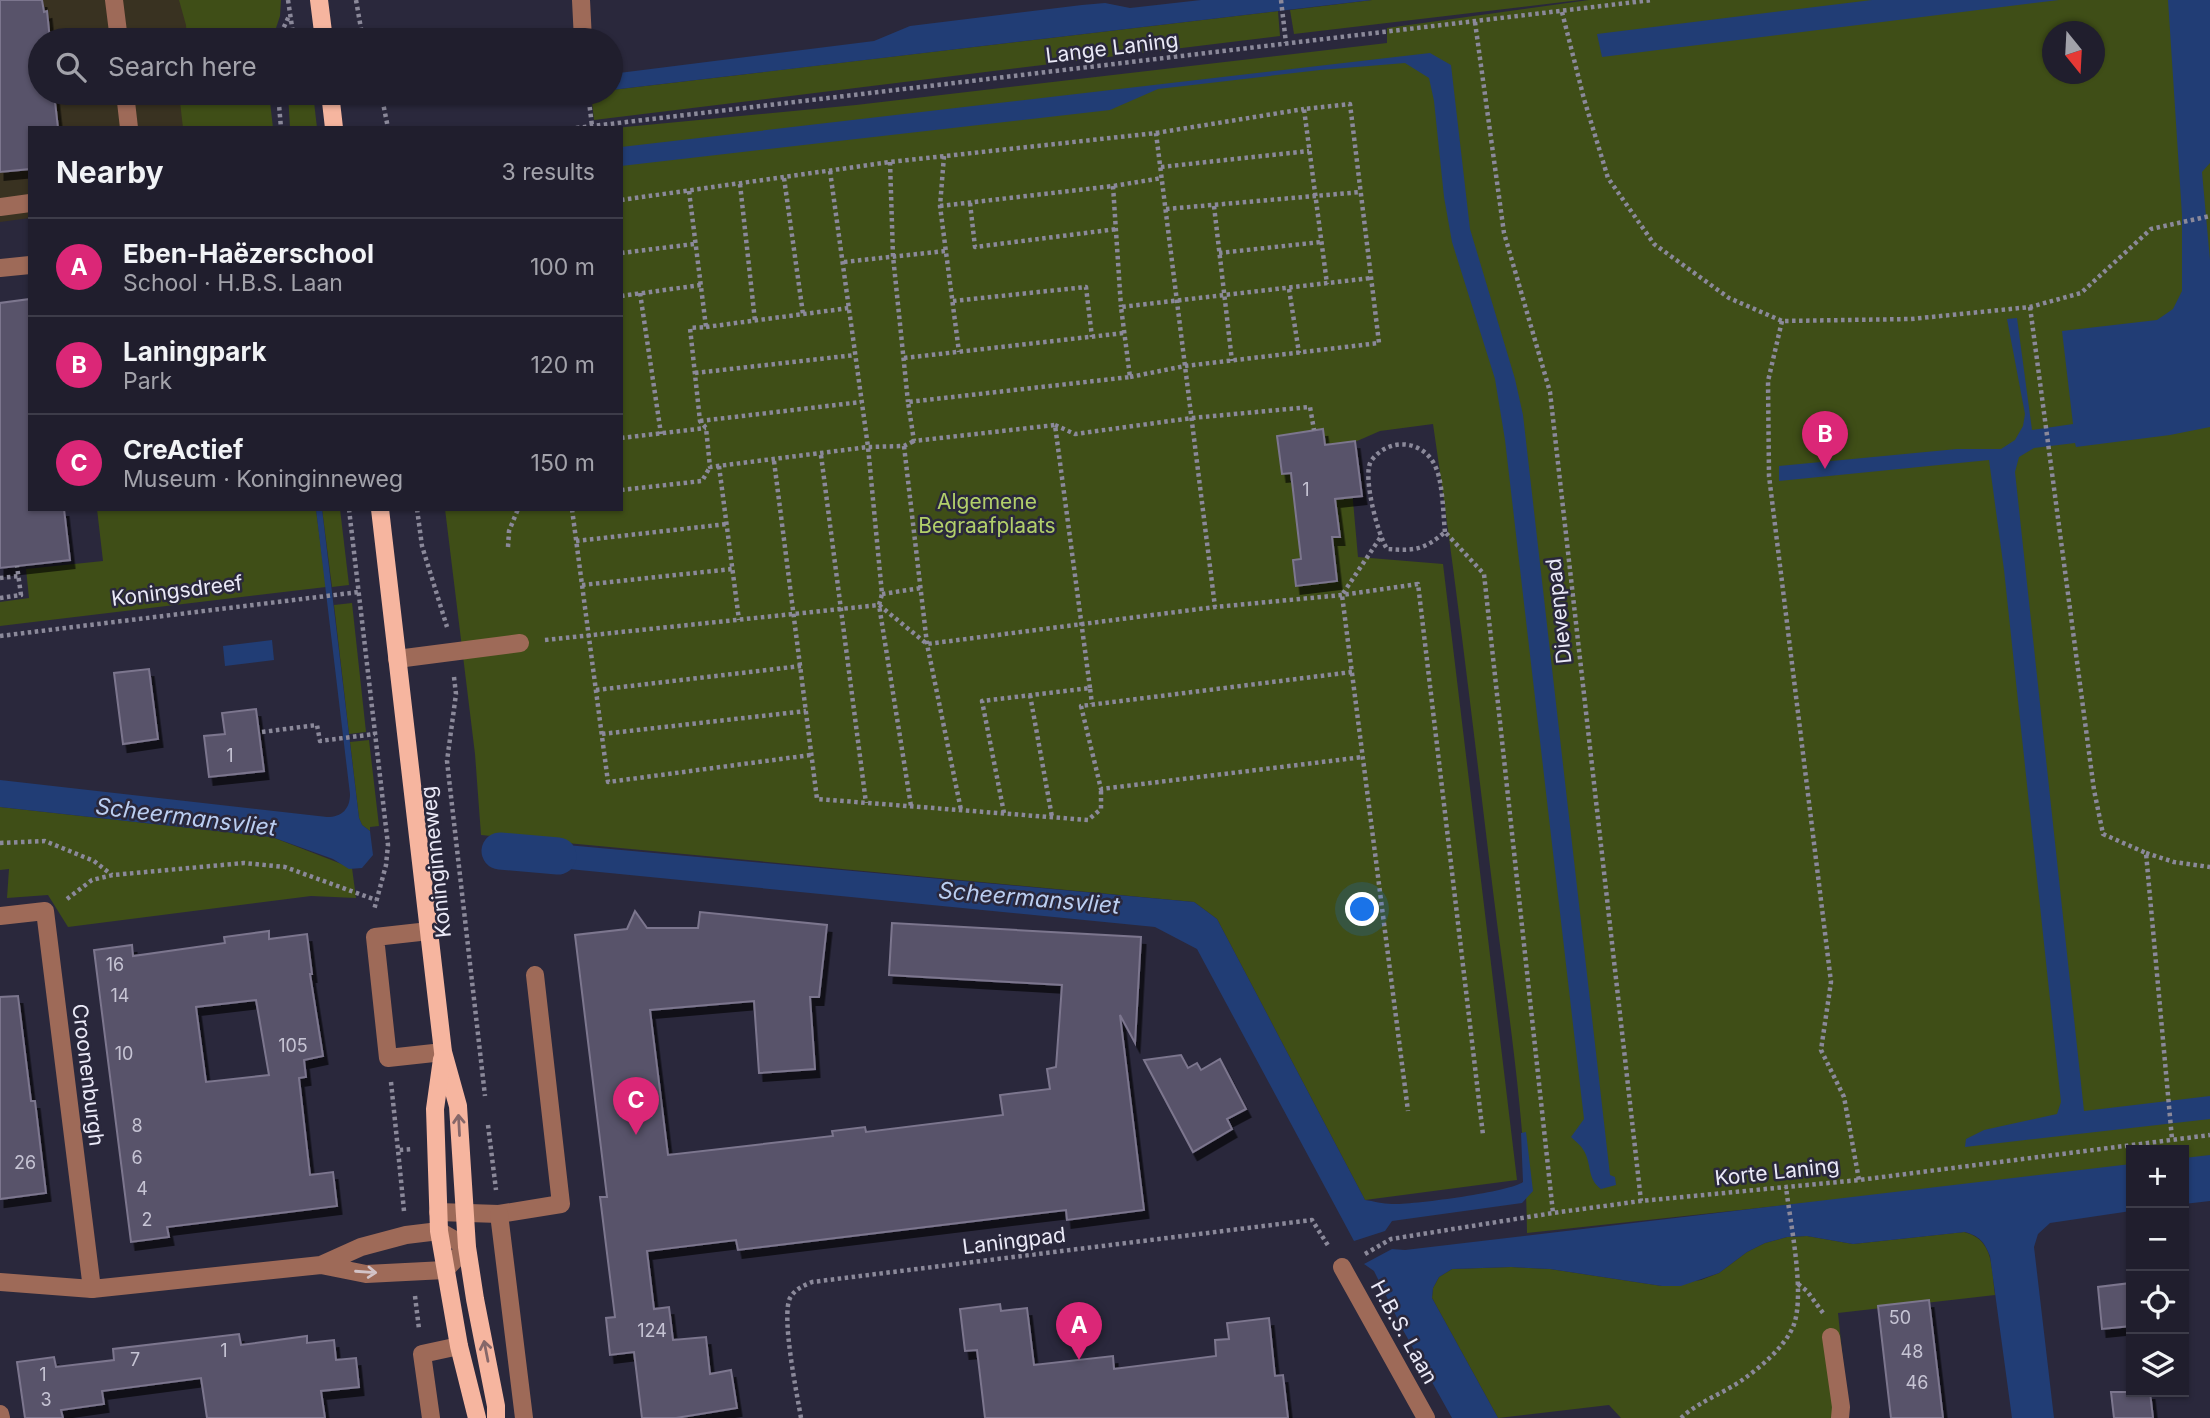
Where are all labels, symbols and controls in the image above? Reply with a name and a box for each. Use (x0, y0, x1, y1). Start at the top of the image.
north arrow (2042, 21, 2105, 84)
street label: Lange Laning (1044, 27, 1180, 68)
search box (28, 28, 623, 105)
icon: search (52, 48, 90, 86)
text: Search here (108, 51, 257, 82)
text: Nearby (56, 154, 164, 190)
text: 3 results (502, 158, 595, 186)
text: Eben-Haëzerschool (123, 238, 374, 269)
text: A (70, 253, 88, 281)
text: 100 m (530, 253, 595, 281)
text: School · H.B.S. Laan (123, 269, 343, 297)
text: Laningpark (123, 336, 266, 367)
text: B (71, 351, 87, 379)
text: 120 m (530, 351, 595, 379)
text: Park (123, 367, 172, 395)
pin: B (1802, 411, 1848, 469)
text: CreActief (123, 434, 243, 465)
text: C (70, 449, 88, 477)
text: 150 m (531, 449, 595, 477)
text: Museum · Koninginneweg (123, 465, 403, 493)
house number: 1 (1302, 479, 1310, 500)
park label: Algemene Begraafplaats (918, 489, 1056, 538)
street label: Dievenpad (1541, 557, 1576, 665)
street label: Koningsdreef (110, 570, 244, 611)
house number: 1 (226, 745, 234, 766)
street label: Koninginneweg (415, 785, 456, 939)
water label: Scheermansvliet (94, 792, 278, 842)
water label: Scheermansvliet (937, 876, 1121, 920)
your location (1345, 892, 1379, 926)
house number: 16 (106, 954, 124, 975)
house number: 14 (111, 985, 129, 1006)
street label: Croonenburgh (67, 1002, 110, 1148)
house number: 105 (278, 1035, 308, 1056)
house number: 10 (115, 1043, 133, 1064)
pin: C (613, 1077, 659, 1135)
one-way arrow (452, 1114, 465, 1137)
house number: 8 (131, 1115, 143, 1136)
map controls (2126, 1145, 2189, 1397)
button: + (2126, 1145, 2189, 1208)
house number: 6 (131, 1147, 143, 1168)
house number: 26 (14, 1152, 36, 1173)
street label: Korte Laning (1713, 1153, 1841, 1190)
house number: 4 (136, 1178, 148, 1199)
button: − (2126, 1208, 2189, 1271)
house number: 2 (142, 1209, 152, 1230)
street label: Laningpad (961, 1222, 1067, 1259)
one-way arrow (354, 1266, 377, 1279)
button: locate (2126, 1271, 2189, 1334)
street label: H.B.S. Laan (1366, 1276, 1443, 1388)
pin: A (1056, 1302, 1102, 1360)
house number: 50 (1889, 1307, 1911, 1328)
house number: 124 (637, 1320, 667, 1341)
button: layers (2126, 1334, 2189, 1397)
house number: 1 (220, 1340, 228, 1361)
one-way arrow (478, 1340, 492, 1363)
house number: 48 (1901, 1341, 1923, 1362)
house number: 7 (130, 1349, 140, 1370)
house number: 1 (39, 1364, 47, 1385)
house number: 46 (1906, 1372, 1928, 1393)
house number: 3 (40, 1389, 52, 1410)

